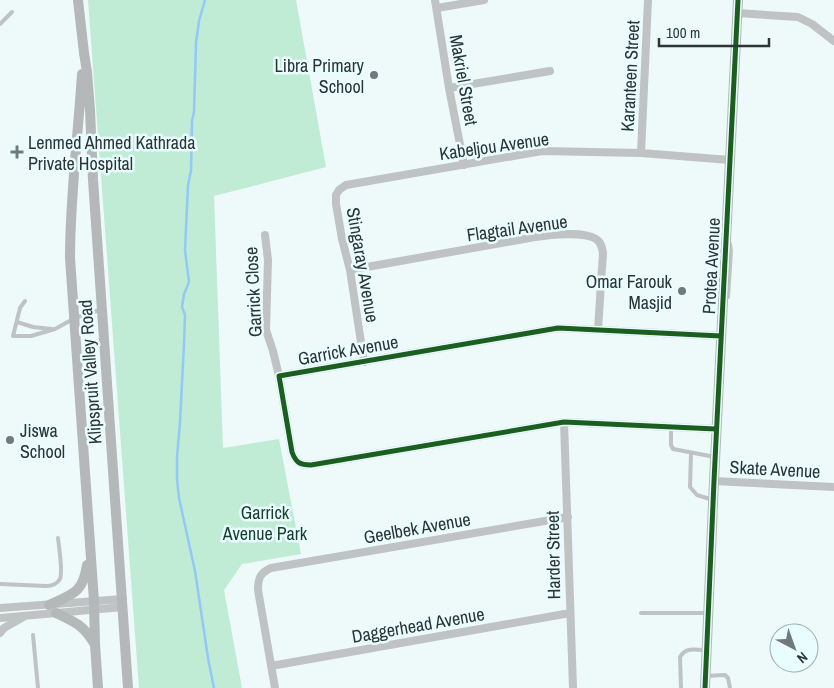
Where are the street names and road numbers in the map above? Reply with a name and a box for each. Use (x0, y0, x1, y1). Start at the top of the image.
street label: Karanteen Street (615, 20, 645, 132)
street label: Makriel Street (444, 33, 484, 127)
street label: Kabeljou Avenue (438, 126, 550, 166)
street label: Stingaray Avenue (341, 206, 385, 324)
street label: Flagtail Avenue (465, 209, 569, 247)
street label: Protea Avenue (696, 217, 726, 315)
street label: Garrick Close (238, 246, 268, 338)
street label: Klipspruit Valley Road (72, 299, 108, 445)
street label: Garrick Avenue (296, 329, 400, 371)
street label: Skate Avenue (729, 454, 821, 484)
street label: Geelbek Avenue (362, 506, 472, 550)
street label: Harder Street (540, 510, 566, 600)
street label: Daggerhead Avenue (350, 601, 486, 649)

